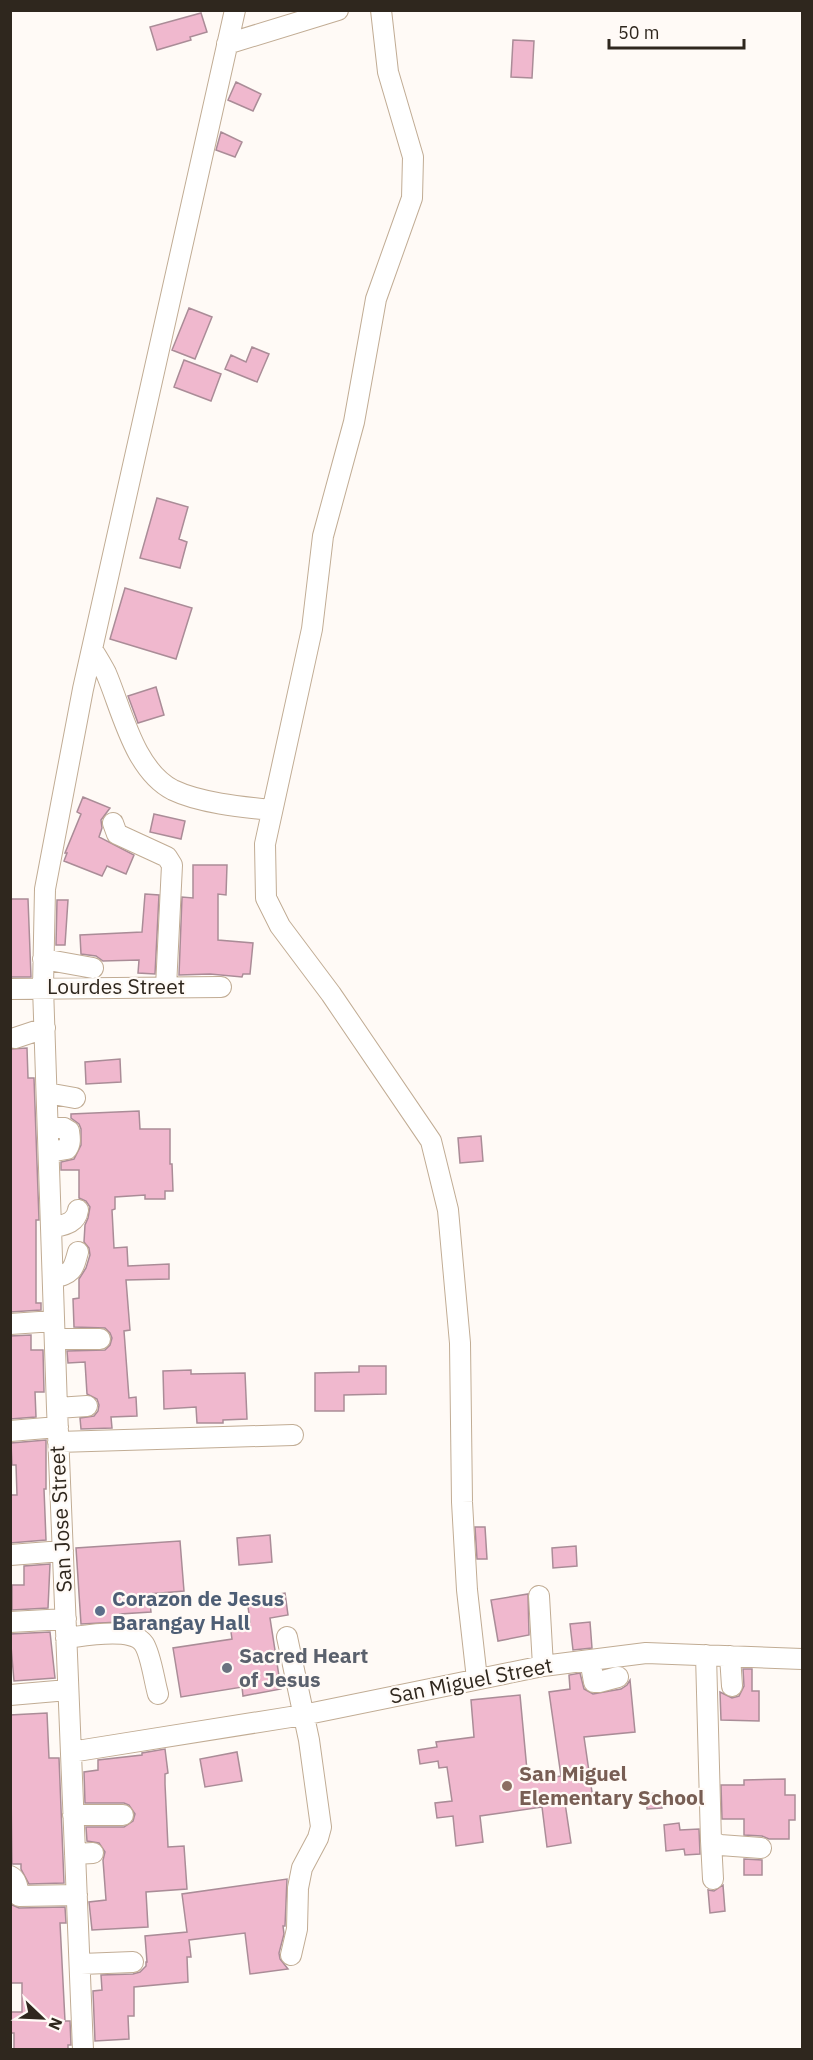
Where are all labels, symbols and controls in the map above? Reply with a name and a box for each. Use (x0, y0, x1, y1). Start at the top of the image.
scale bar (609, 12, 744, 50)
text: 50 m (618, 21, 660, 44)
street label: Lourdes Street (47, 972, 185, 1000)
street label: San Jose Street (42, 1445, 78, 1593)
place label: Corazon de Jesus Barangay Hall (112, 1584, 284, 1636)
marker: Corazon de Jesus Barangay Hall (93, 1604, 107, 1618)
place label: Sacred Heart of Jesus (239, 1641, 368, 1693)
street label: San Miguel Street (387, 1651, 555, 1710)
marker: Sacred Heart of Jesus (220, 1661, 234, 1675)
place label: San Miguel Elementary School (519, 1759, 704, 1811)
marker: San Miguel Elementary School (500, 1779, 514, 1793)
north arrow (12, 1988, 72, 2048)
text: N (44, 2015, 67, 2033)

